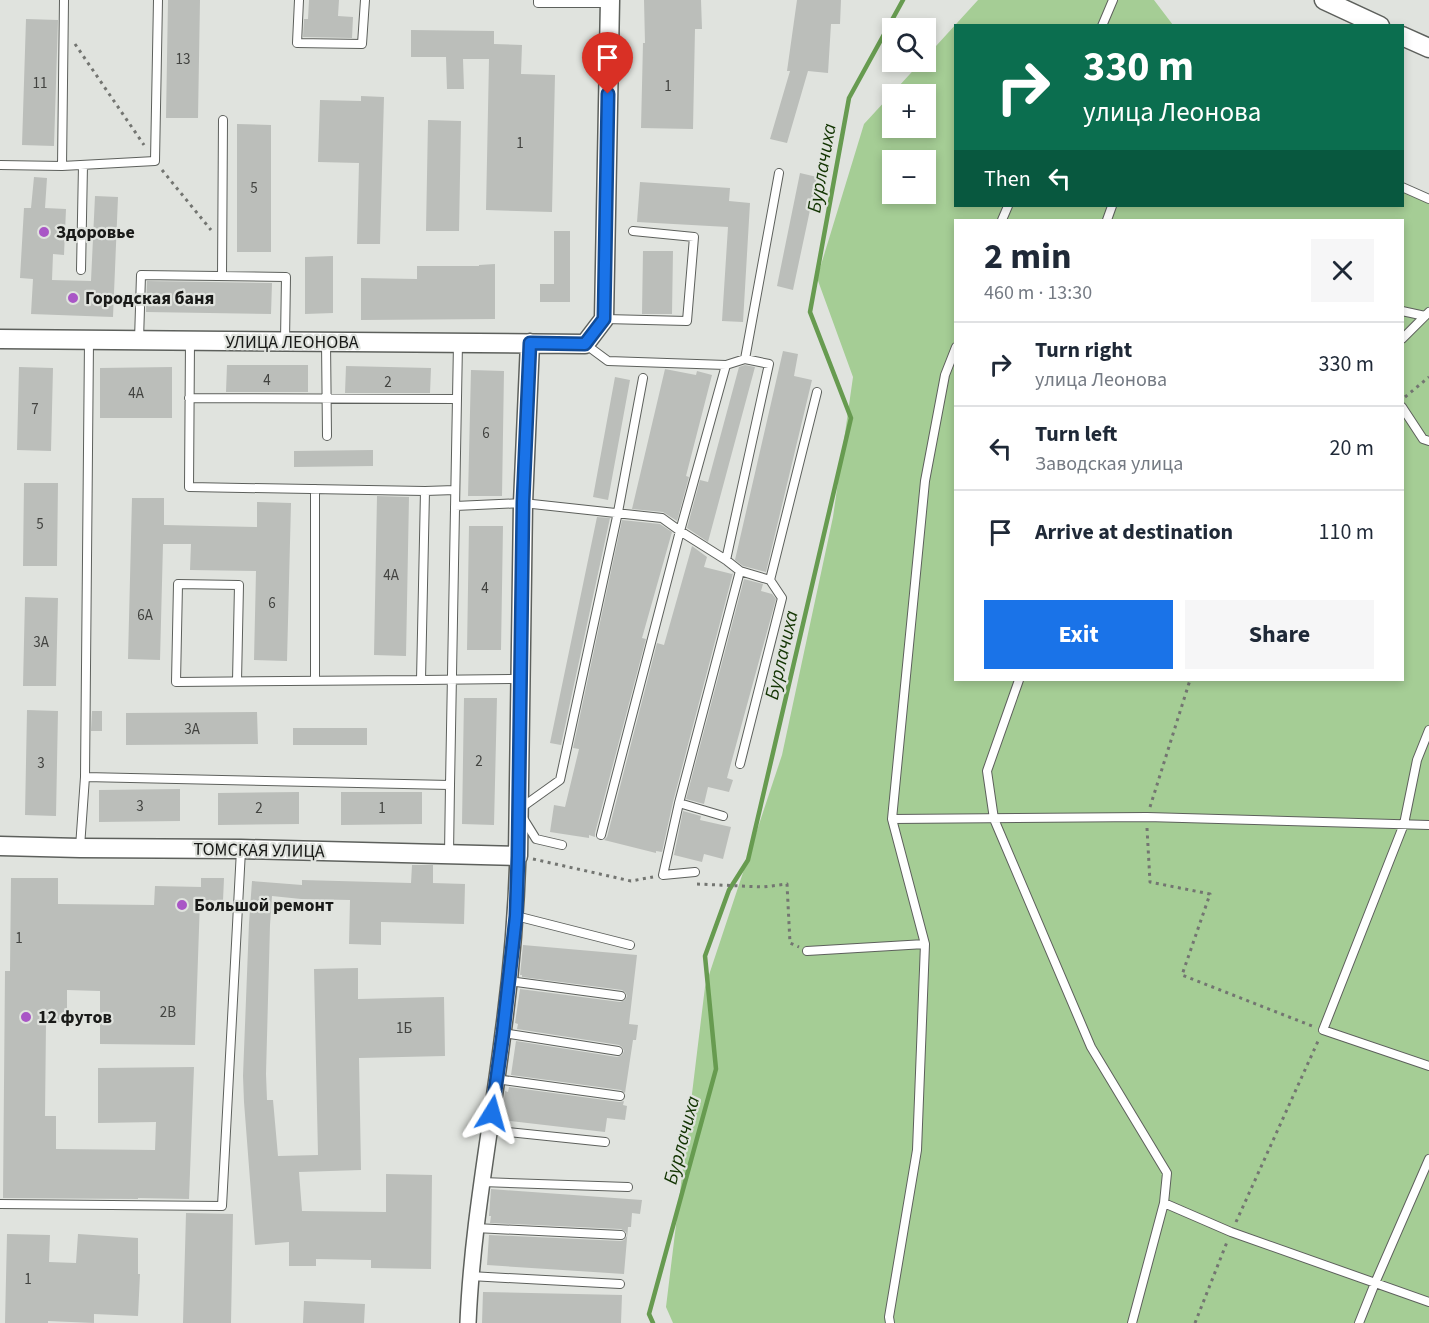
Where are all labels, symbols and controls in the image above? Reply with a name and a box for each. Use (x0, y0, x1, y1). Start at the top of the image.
map controls (882, 18, 936, 204)
button: search (882, 18, 936, 72)
pin (582, 32, 633, 94)
text: 330 m (1083, 37, 1194, 97)
icon: arrive (591, 41, 624, 74)
icon: right (984, 48, 1062, 126)
house number: 13 (176, 49, 190, 70)
house number: 11 (33, 73, 47, 94)
house number: 1 (664, 76, 672, 97)
button: + (882, 84, 936, 138)
text: улица Леонова (1083, 93, 1261, 132)
water label: Бурлачиха (800, 121, 844, 215)
house number: 1 (516, 133, 524, 154)
button: − (882, 150, 936, 204)
icon: left (1043, 162, 1076, 195)
text: Then (984, 163, 1031, 195)
house number: 5 (250, 178, 258, 199)
place label: Здоровье (56, 220, 135, 245)
marker: Здоровье (37, 225, 51, 239)
text: 2 min (984, 231, 1072, 282)
button: close (1311, 239, 1374, 302)
text: 460 m · 13:30 (984, 279, 1092, 307)
place label: Городская баня (85, 286, 214, 311)
marker: Городская баня (66, 291, 80, 305)
street label: УЛИЦА ЛЕОНОВА (225, 330, 359, 355)
text: Turn right (1035, 334, 1132, 366)
icon: right (984, 348, 1017, 381)
text: 330 m (1319, 348, 1374, 380)
text: улица Леонова (1035, 366, 1167, 394)
house number: 4 (263, 370, 271, 391)
house number: 2 (384, 372, 392, 393)
house number: 4А (128, 383, 145, 404)
house number: 7 (31, 399, 39, 420)
text: Turn left (1035, 418, 1117, 450)
house number: 6 (482, 423, 490, 444)
icon: left (984, 432, 1017, 465)
text: 20 m (1329, 432, 1374, 464)
text: Заводская улица (1035, 450, 1183, 478)
house number: 5 (36, 514, 44, 535)
icon: arrive (984, 516, 1017, 549)
text: Arrive at destination (1035, 516, 1233, 548)
text: 110 m (1319, 516, 1374, 548)
house number: 4А (383, 565, 400, 586)
house number: 4 (481, 578, 489, 599)
house number: 6 (268, 593, 276, 614)
button: Exit (984, 600, 1173, 669)
button: Share (1185, 600, 1374, 669)
house number: 6А (137, 605, 154, 626)
water label: Бурлачиха (758, 608, 806, 703)
house number: 3А (33, 632, 50, 653)
house number: 3А (184, 719, 201, 740)
house number: 2 (475, 751, 483, 772)
house number: 3 (37, 753, 45, 774)
house number: 3 (136, 796, 144, 817)
house number: 2 (255, 798, 263, 819)
house number: 1 (378, 798, 386, 819)
street label: ТОМСКАЯ УЛИЦА (193, 837, 325, 864)
place label: Большой ремонт (194, 893, 334, 918)
marker: Большой ремонт (175, 898, 189, 912)
house number: 1 (15, 928, 23, 949)
house number: 2В (160, 1002, 176, 1023)
place label: 12 футов (38, 1005, 112, 1030)
marker: 12 футов (19, 1010, 33, 1024)
house number: 1Б (396, 1018, 412, 1039)
position arrow (460, 1081, 524, 1145)
water label: Бурлачиха (657, 1093, 707, 1188)
house number: 1 (24, 1269, 32, 1290)

